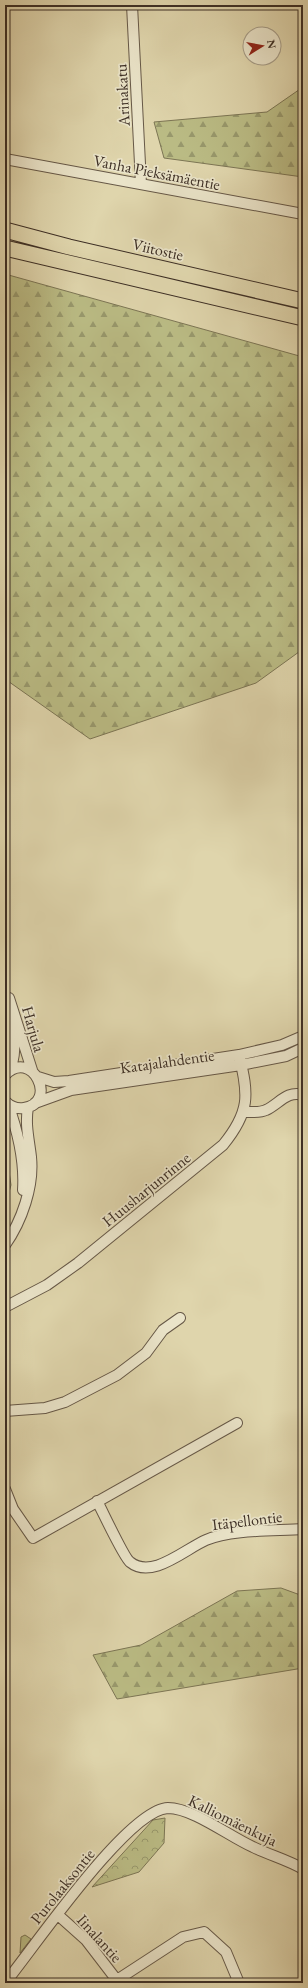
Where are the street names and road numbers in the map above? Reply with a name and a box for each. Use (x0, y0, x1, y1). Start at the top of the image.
street label: Arinakatu (110, 63, 135, 128)
street label: Vanha Pieksämäentie (92, 150, 222, 195)
street label: Viitostie (130, 233, 185, 266)
street label: Harjula (17, 1004, 50, 1055)
street label: Katajalahdentie (119, 1044, 216, 1079)
street label: Huusharjunrinne (98, 1147, 195, 1231)
street label: Itäpellontie (211, 1506, 283, 1535)
street label: Kalliomäenkuja (185, 1790, 281, 1851)
street label: Purolaaksontie (26, 1844, 99, 1928)
street label: Iinalantie (72, 1910, 127, 1967)

